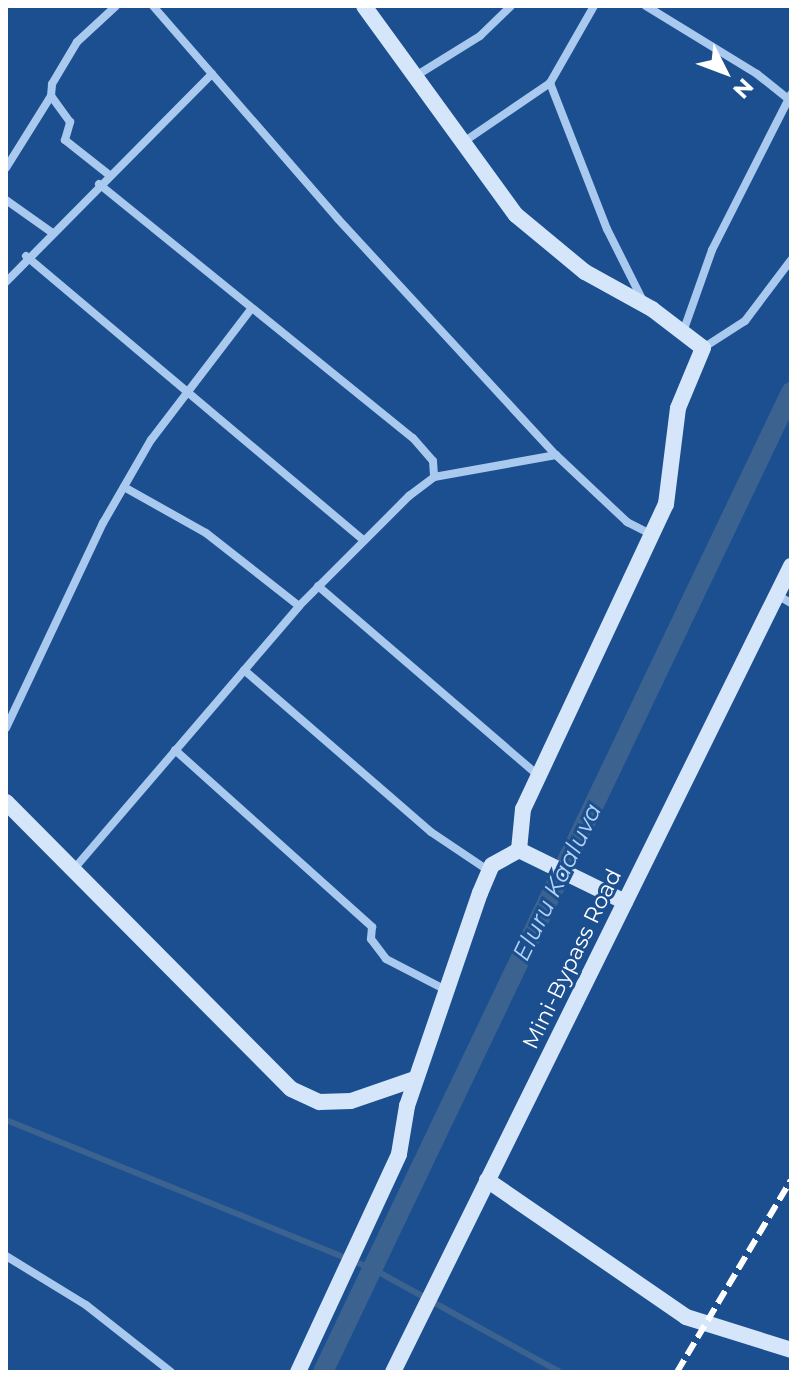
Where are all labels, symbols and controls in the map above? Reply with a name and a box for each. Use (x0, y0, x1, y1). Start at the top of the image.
north arrow (685, 32, 765, 112)
text: N (727, 73, 759, 104)
water label: Eluru Kaaluva (507, 799, 607, 965)
street label: Mini-Bypass Road (517, 865, 627, 1053)

